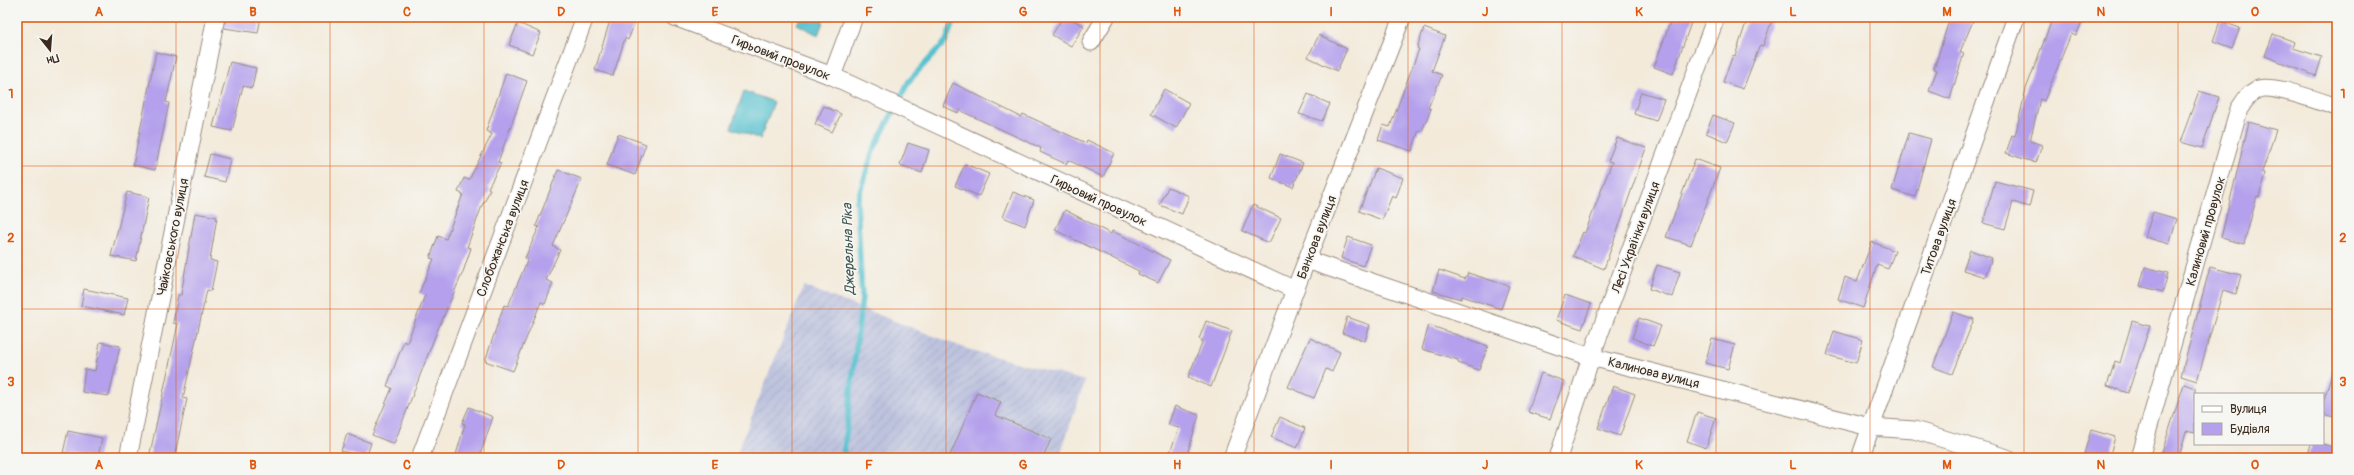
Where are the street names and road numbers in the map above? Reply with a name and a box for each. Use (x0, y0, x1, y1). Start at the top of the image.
street label: Гирьовий провулок (729, 32, 833, 84)
street label: Гирьовий провулок (1048, 172, 1150, 230)
street label: Калиновий провулок (2183, 174, 2229, 288)
street label: Чайковського вулиця (154, 177, 192, 297)
street label: Слобожанська вулиця (473, 178, 533, 299)
street label: Лесі Українки вулиця (1608, 179, 1664, 296)
street label: Банкова вулиця (1294, 193, 1340, 281)
street label: Титова вулиця (1918, 197, 1960, 278)
street label: Калинова вулиця (1606, 354, 1701, 392)

